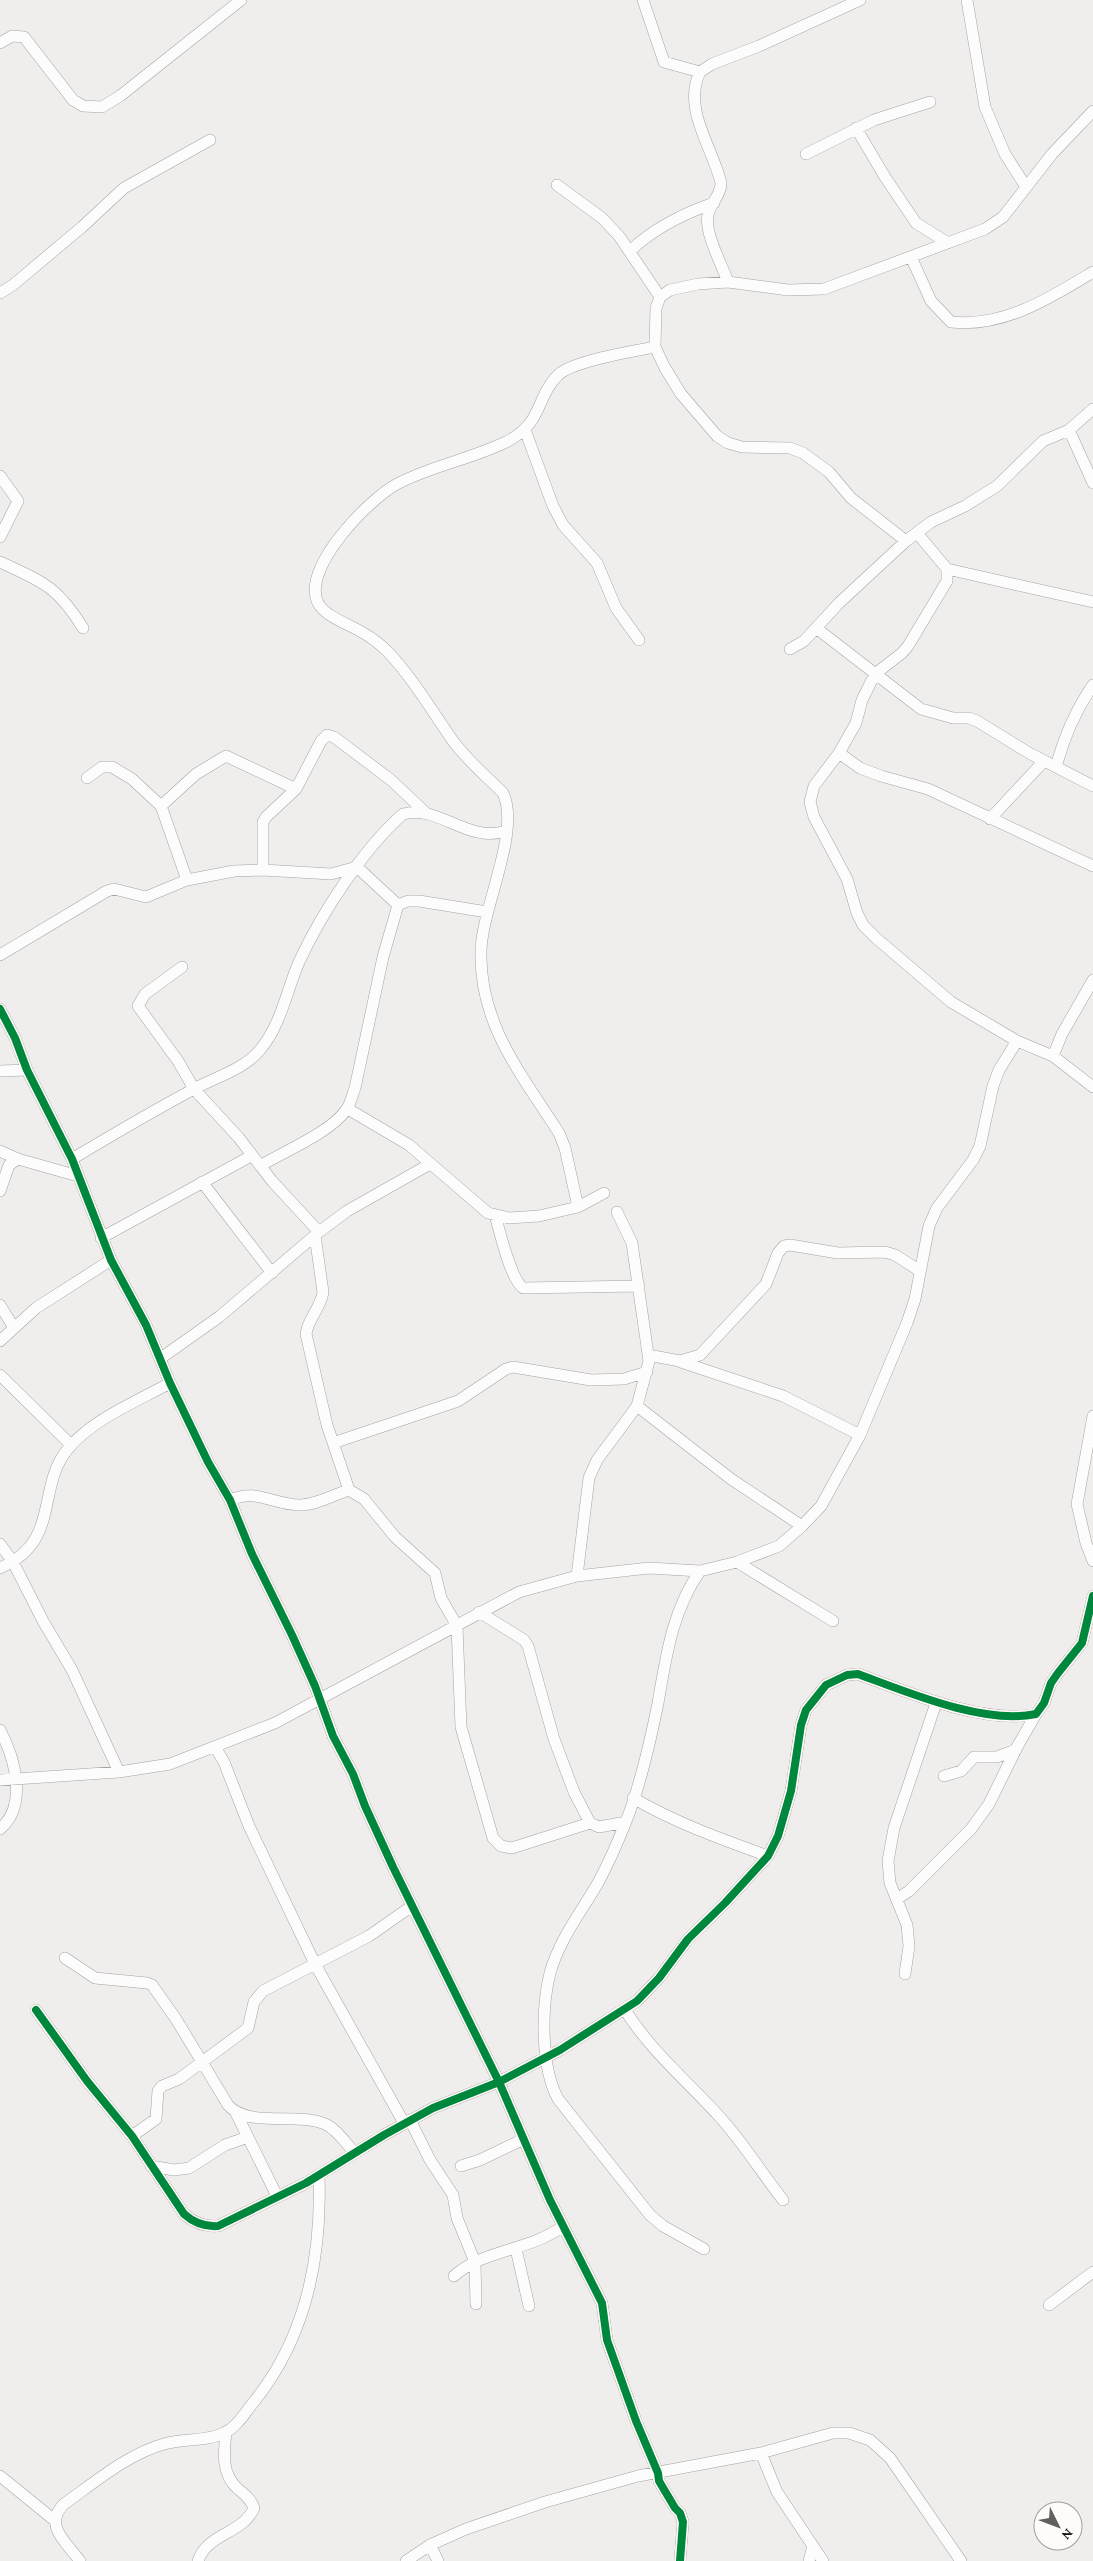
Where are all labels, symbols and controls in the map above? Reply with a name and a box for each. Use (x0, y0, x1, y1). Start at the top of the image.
north arrow (1033, 2501, 1083, 2551)
text: N (1058, 2526, 1077, 2544)

